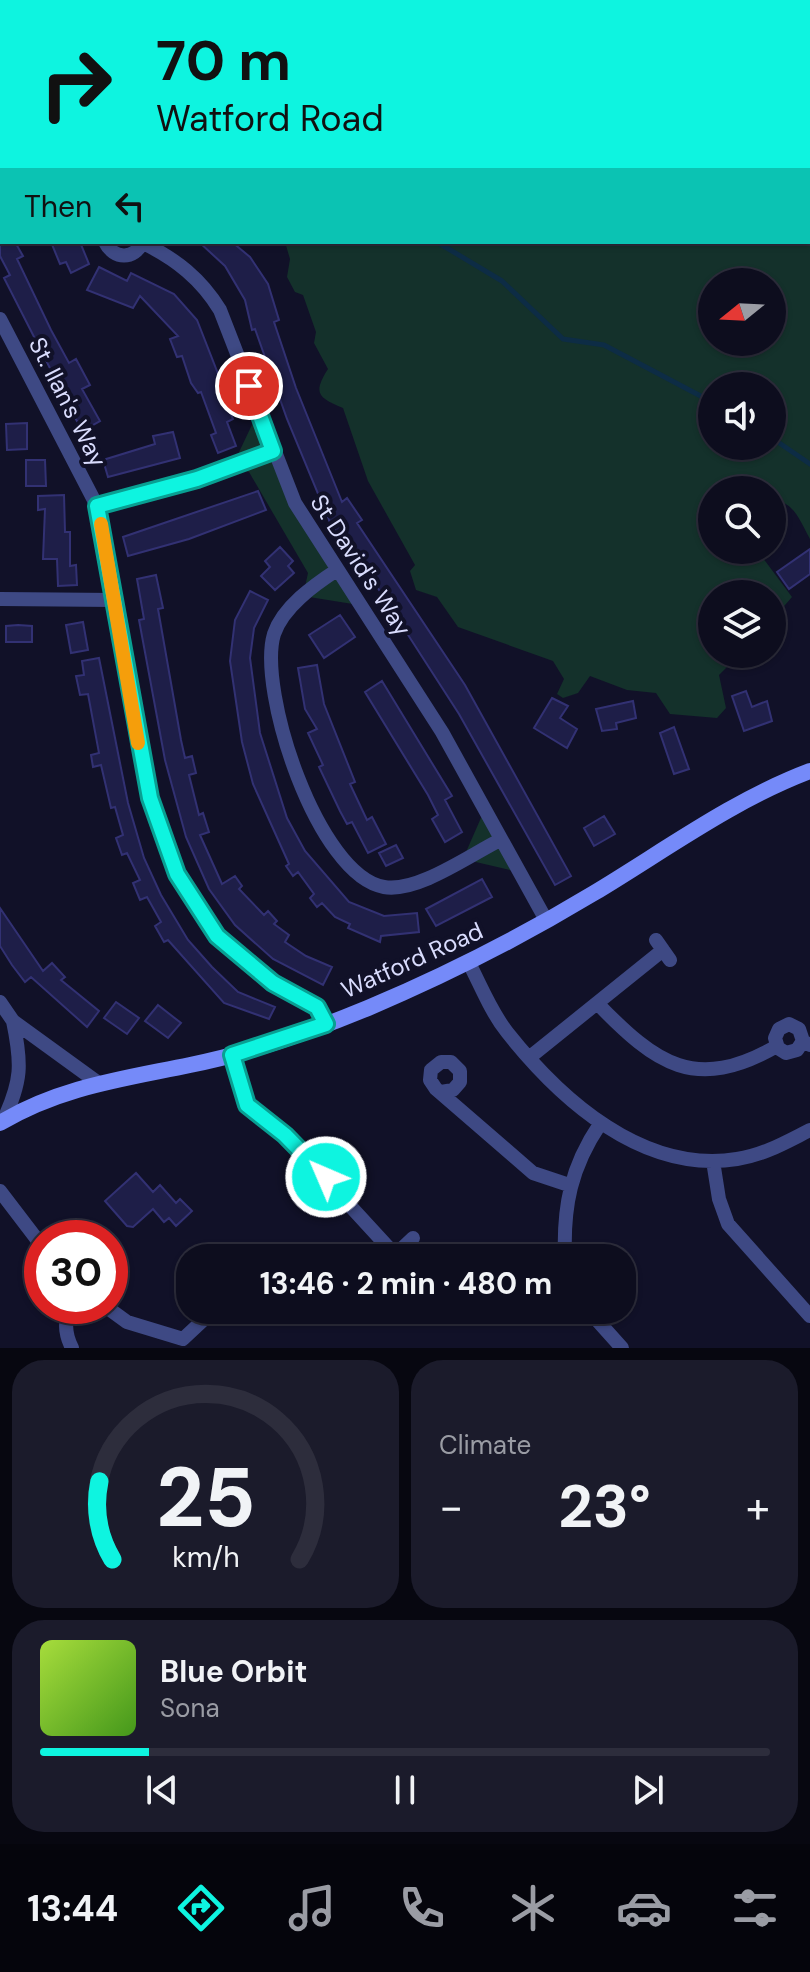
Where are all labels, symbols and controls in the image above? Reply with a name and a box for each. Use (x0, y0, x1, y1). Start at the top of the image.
text: 70 m (156, 24, 291, 97)
icon: right (24, 32, 128, 136)
text: Watford Road (156, 95, 384, 142)
icon: left (108, 184, 152, 228)
text: Then (24, 187, 92, 226)
north arrow (698, 268, 786, 356)
map controls (698, 268, 786, 668)
street label: St. Ilan's Way (22, 332, 114, 472)
pin (215, 352, 283, 420)
icon: arrive (227, 364, 271, 408)
button: sound (698, 372, 786, 460)
button: search (698, 476, 786, 564)
street label: St David's Way (304, 488, 418, 642)
button: layers (698, 580, 786, 668)
street label: Watford Road (336, 915, 488, 1005)
position arrow (284, 1135, 368, 1219)
speed limit sign: 30 (24, 1220, 128, 1324)
text: 13:46 · 2 min · 480 m (260, 1264, 552, 1303)
text: Climate (439, 1428, 531, 1462)
text: 25 (156, 1443, 255, 1552)
text: 23° (558, 1467, 651, 1546)
text: − (439, 1478, 463, 1536)
text: + (746, 1478, 770, 1536)
text: km/h (172, 1539, 239, 1576)
text: Blue Orbit (160, 1652, 307, 1691)
text: Sona (160, 1691, 220, 1725)
icon: previous (140, 1768, 184, 1812)
icon: pause (383, 1768, 427, 1812)
icon: next (626, 1768, 670, 1812)
icon: directions (173, 1880, 229, 1936)
icon: music (284, 1880, 340, 1936)
icon: phone (394, 1880, 450, 1936)
icon: climate (505, 1880, 561, 1936)
icon: car (616, 1880, 672, 1936)
icon: filters (727, 1880, 783, 1936)
text: 13:44 (27, 1885, 118, 1932)

